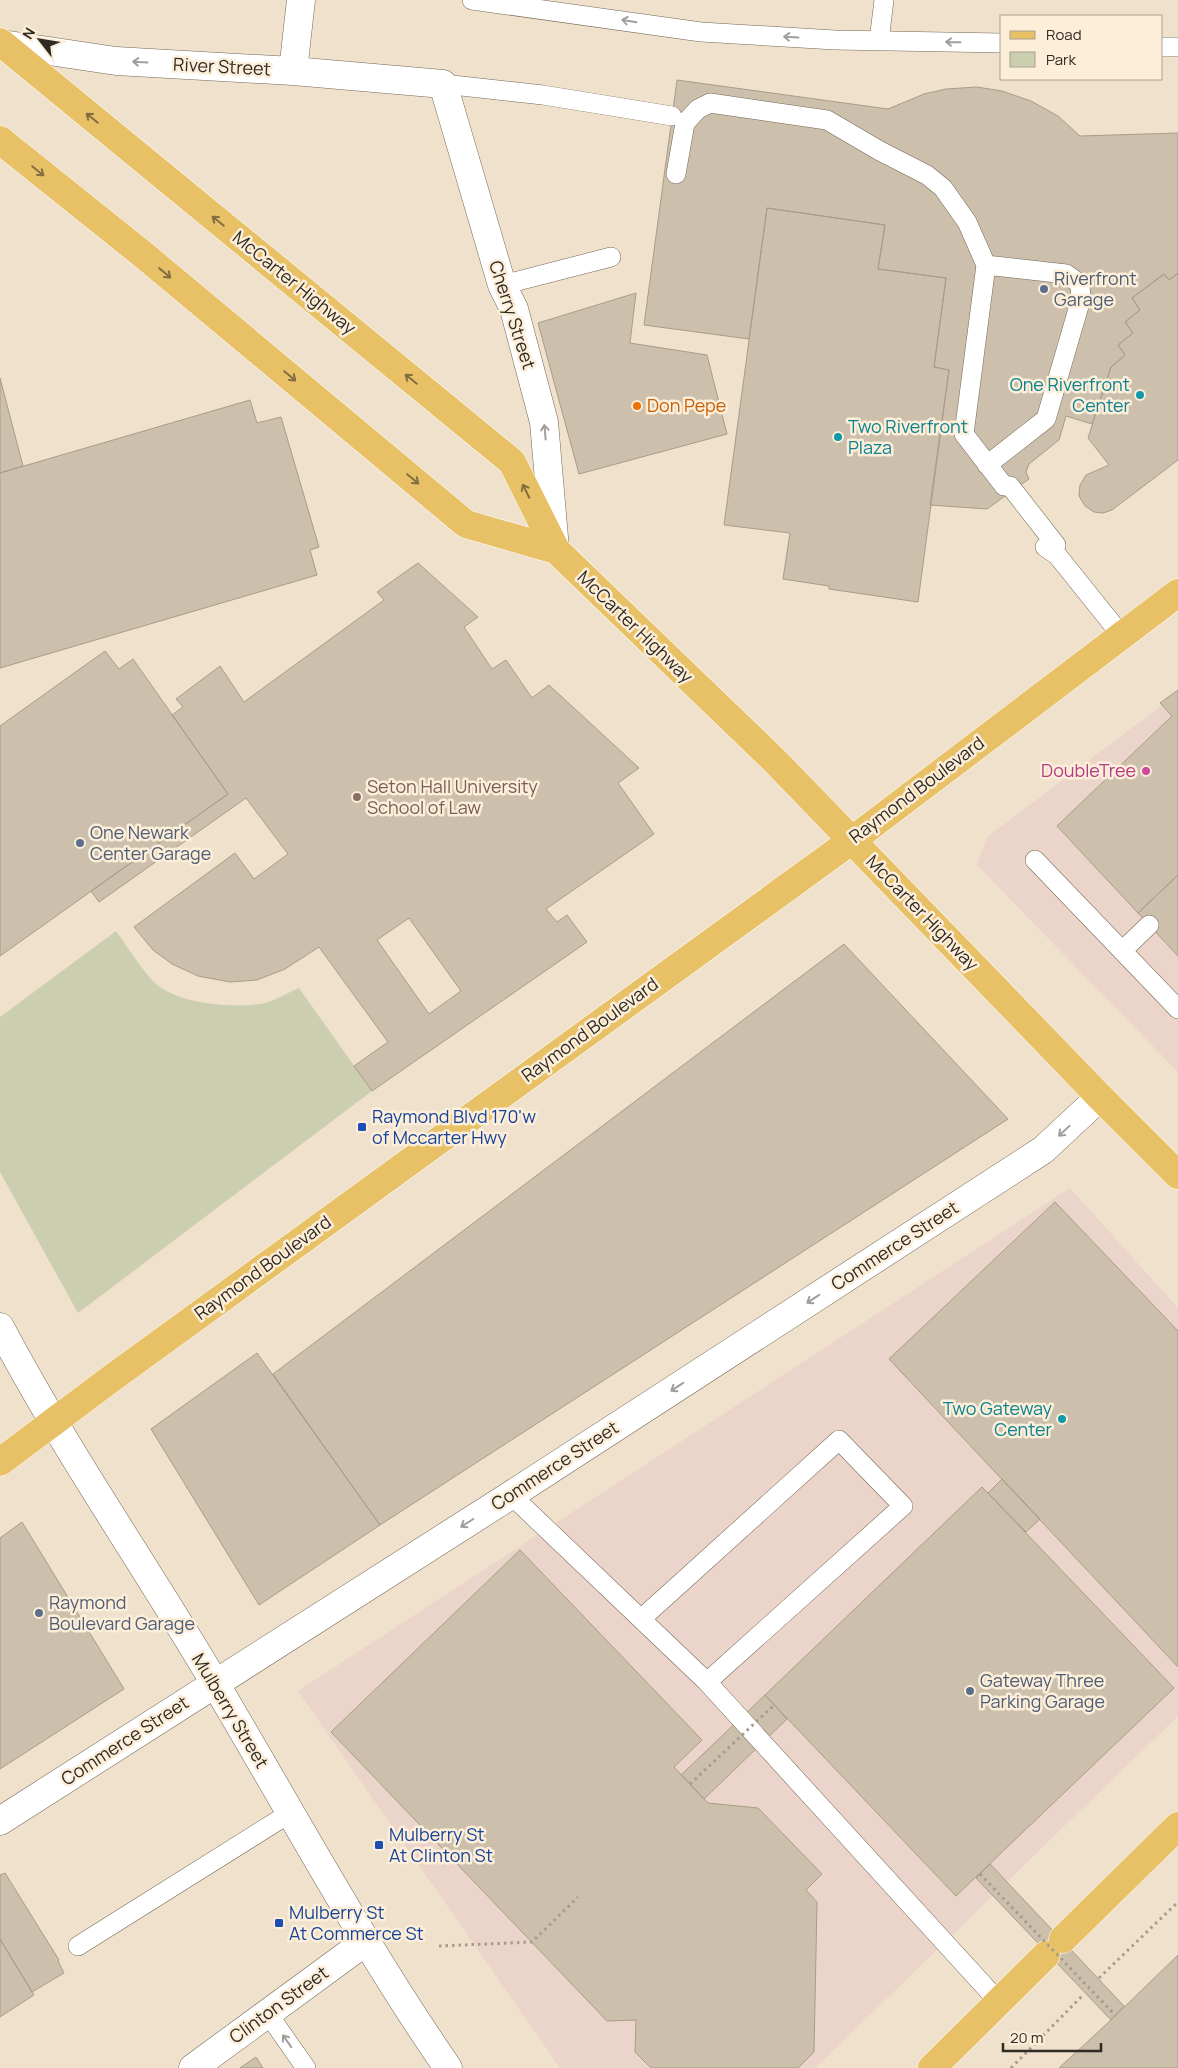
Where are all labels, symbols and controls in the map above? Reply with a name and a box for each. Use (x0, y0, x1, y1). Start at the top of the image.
north arrow (15, 15, 65, 65)
legend (1000, 15, 1163, 80)
one-way arrow (621, 16, 637, 26)
text: N (18, 24, 39, 42)
text: Road (1046, 24, 1082, 45)
one-way arrow (783, 33, 799, 42)
one-way arrow (945, 38, 961, 47)
text: Park (1046, 49, 1076, 70)
street label: River Street (173, 51, 272, 81)
one-way arrow (132, 58, 148, 67)
one-way arrow (86, 112, 99, 123)
one-way arrow (31, 165, 44, 176)
one-way arrow (212, 215, 225, 226)
street label: McCarter Highway (228, 225, 362, 340)
street label: Cherry Street (484, 257, 542, 372)
place label: Riverfront Garage (1054, 266, 1137, 311)
one-way arrow (158, 267, 171, 278)
marker: Riverfront Garage (1038, 283, 1050, 295)
one-way arrow (283, 371, 296, 382)
place label: One Riverfront Center (1010, 372, 1131, 417)
one-way arrow (405, 374, 418, 385)
marker: One Riverfront Center (1134, 389, 1146, 401)
place label: Don Pepe (647, 393, 726, 417)
marker: Don Pepe (631, 400, 643, 412)
place label: Two Riverfront Plaza (848, 414, 968, 459)
one-way arrow (540, 424, 550, 440)
marker: Two Riverfront Plaza (832, 431, 844, 443)
one-way arrow (406, 473, 419, 484)
one-way arrow (521, 484, 530, 499)
street label: McCarter Highway (573, 565, 699, 688)
street label: Raymond Boulevard (844, 730, 989, 848)
place label: DoubleTree (1041, 758, 1136, 782)
marker: DoubleTree (1140, 765, 1152, 777)
place label: Seton Hall University School of Law (367, 774, 538, 819)
marker: Seton Hall University School of Law (351, 791, 363, 803)
place label: One Newark Center Garage (90, 820, 211, 865)
marker: One Newark Center Garage (74, 837, 86, 849)
street label: McCarter Highway (861, 849, 984, 976)
street label: Raymond Boulevard (516, 971, 663, 1087)
place label: Raymond Blvd 170'w of Mccarter Hwy (372, 1104, 536, 1149)
marker: Raymond Blvd 170'w of Mccarter Hwy (356, 1121, 368, 1133)
one-way arrow (1057, 1125, 1070, 1136)
street label: Commerce Street (826, 1195, 963, 1295)
street label: Raymond Boulevard (189, 1209, 336, 1325)
one-way arrow (806, 1294, 820, 1304)
one-way arrow (670, 1383, 684, 1393)
place label: Two Gateway Center (943, 1396, 1053, 1441)
marker: Two Gateway Center (1056, 1413, 1068, 1425)
street label: Commerce Street (486, 1415, 623, 1515)
one-way arrow (460, 1518, 474, 1528)
place label: Raymond Boulevard Garage (49, 1590, 195, 1635)
marker: Raymond Boulevard Garage (33, 1607, 45, 1619)
street label: Mulberry Street (187, 1649, 275, 1772)
place label: Gateway Three Parking Garage (980, 1668, 1105, 1713)
marker: Gateway Three Parking Garage (964, 1685, 976, 1697)
street label: Commerce Street (56, 1690, 193, 1790)
place label: Mulberry St At Clinton St (389, 1822, 493, 1867)
marker: Mulberry St At Clinton St (373, 1839, 385, 1851)
place label: Mulberry St At Commerce St (289, 1900, 424, 1945)
marker: Mulberry St At Commerce St (273, 1917, 285, 1929)
street label: Clinton Street (224, 1960, 333, 2048)
scale bar (1003, 2020, 1100, 2052)
text: 20 m (1010, 2027, 1043, 2048)
one-way arrow (282, 2034, 292, 2048)

